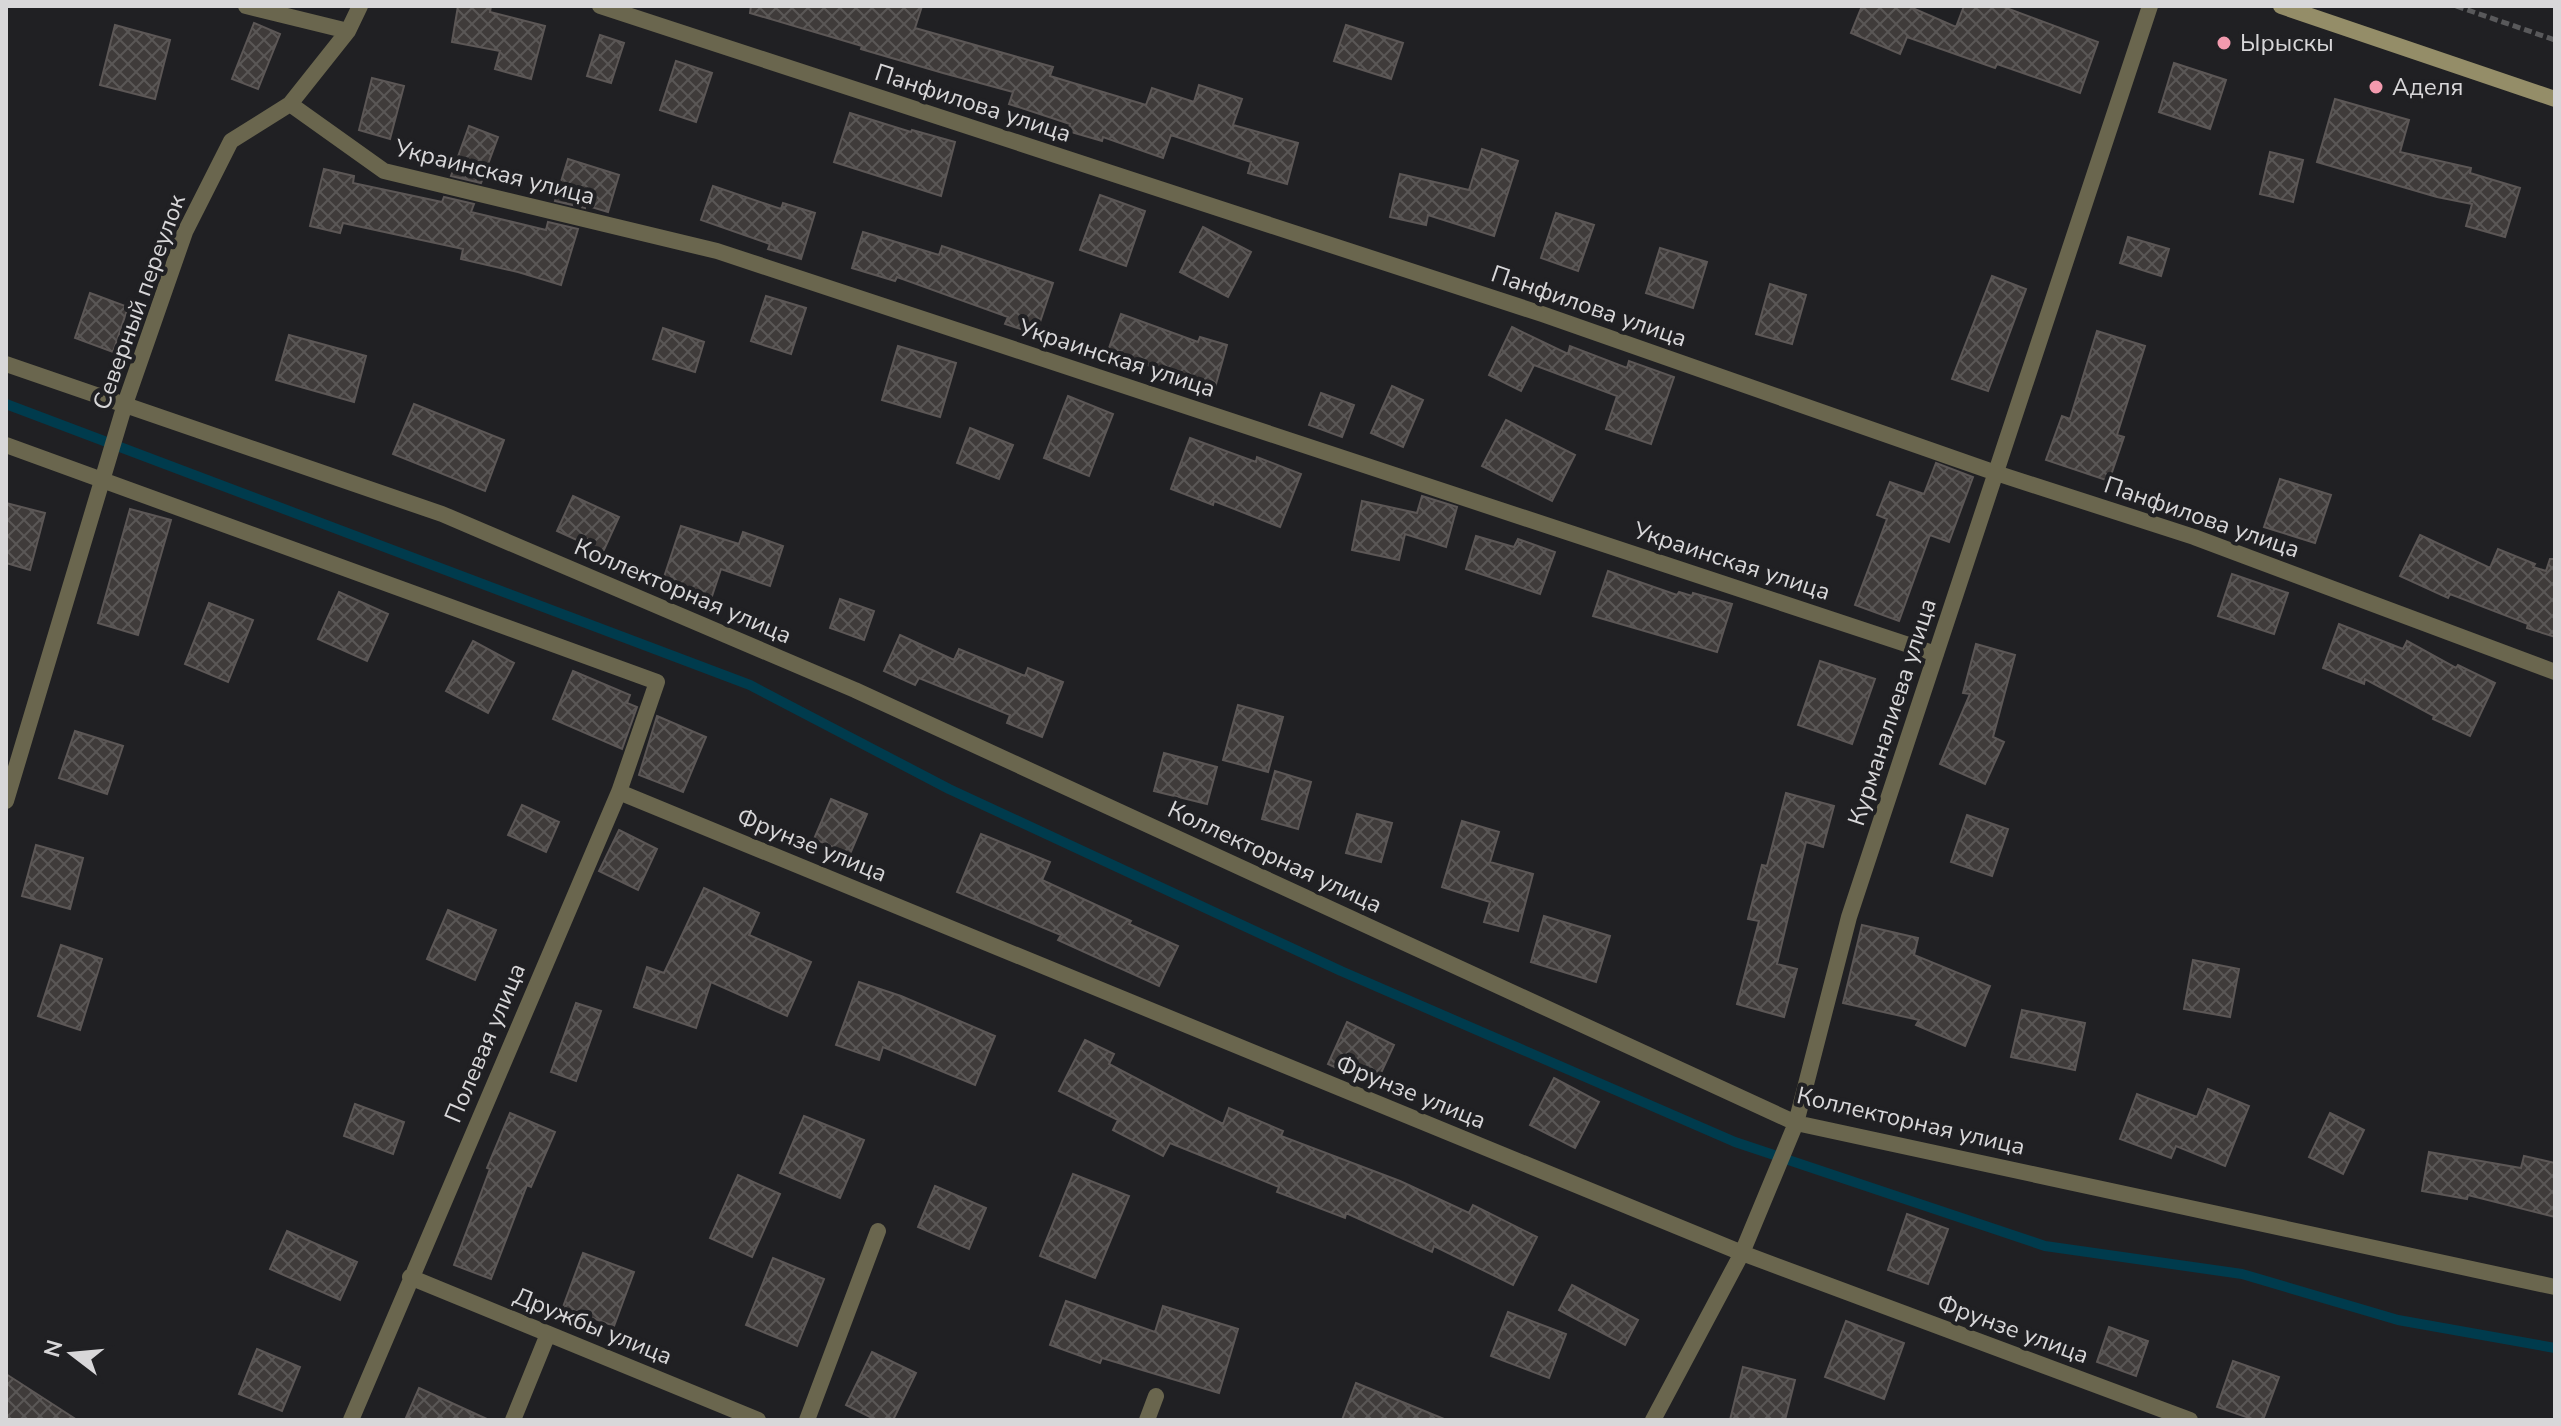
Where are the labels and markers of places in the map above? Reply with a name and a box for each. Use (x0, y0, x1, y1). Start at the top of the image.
place label: Ырыскы (2240, 27, 2334, 59)
marker: Ырыскы (2215, 34, 2233, 52)
place label: Аделя (2392, 71, 2463, 103)
marker: Аделя (2367, 78, 2385, 96)

